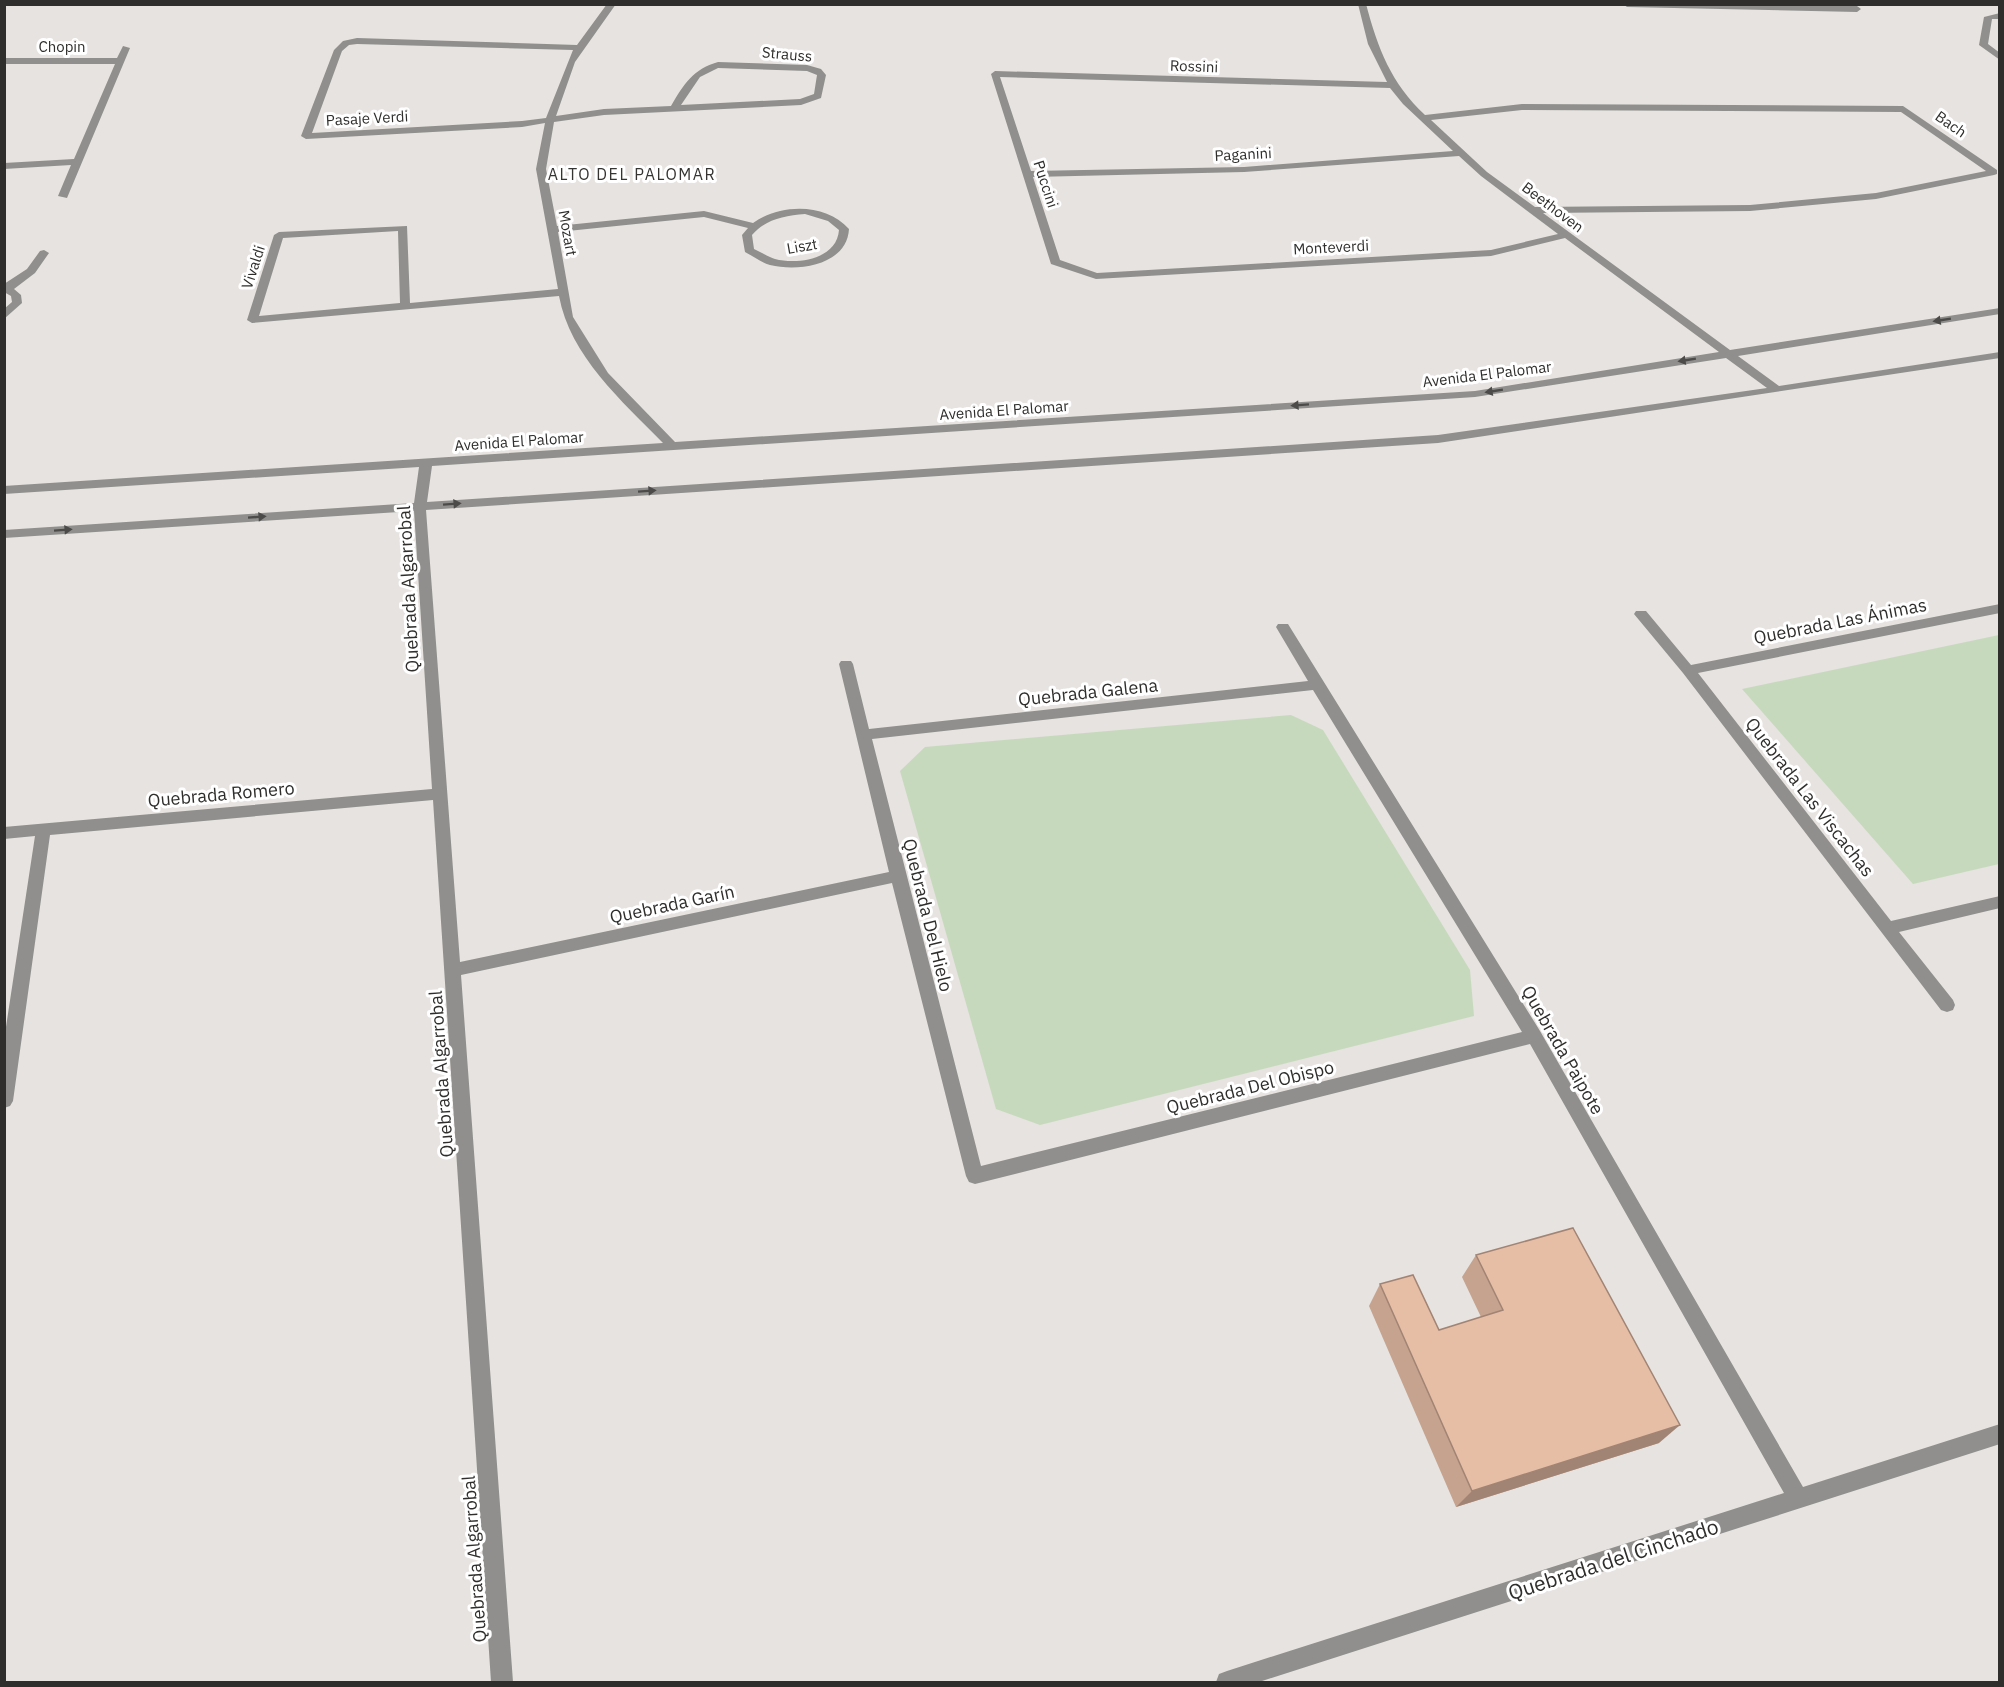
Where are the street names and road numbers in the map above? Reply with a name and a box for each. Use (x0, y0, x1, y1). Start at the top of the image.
street label: Chopin (38, 37, 86, 56)
street label: Strauss (761, 42, 813, 66)
street label: Rossini (1170, 56, 1218, 76)
street label: Pasaje Verdi (325, 106, 409, 130)
street label: Bach (1932, 107, 1970, 141)
street label: Paganini (1214, 143, 1272, 165)
street label: Puccini (1029, 158, 1063, 210)
street label: Beethoven (1518, 178, 1588, 236)
street label: Mozart (555, 209, 581, 257)
street label: Liszt (785, 234, 819, 258)
street label: Monteverdi (1293, 236, 1369, 258)
street label: Vivaldi (237, 243, 269, 291)
street label: Avenida El Palomar (1421, 357, 1553, 391)
street label: Avenida El Palomar (939, 396, 1070, 424)
street label: Avenida El Palomar (454, 427, 585, 455)
street label: Quebrada Algarrobal (392, 505, 424, 673)
street label: Quebrada Las Ánimas (1752, 593, 1928, 649)
street label: Quebrada Galena (1017, 673, 1159, 711)
street label: Quebrada Las Viscachas (1741, 713, 1879, 881)
street label: Quebrada Romero (147, 776, 295, 812)
street label: Quebrada Del Hielo (898, 836, 958, 994)
street label: Quebrada Garín (607, 880, 737, 928)
street label: Quebrada Paipote (1517, 981, 1609, 1119)
street label: Quebrada Algarrobal (424, 990, 458, 1158)
street label: Quebrada Del Obispo (1164, 1055, 1336, 1119)
street label: Quebrada Algarrobal (457, 1475, 491, 1643)
street label: Quebrada del Cinchado (1504, 1512, 1722, 1606)

